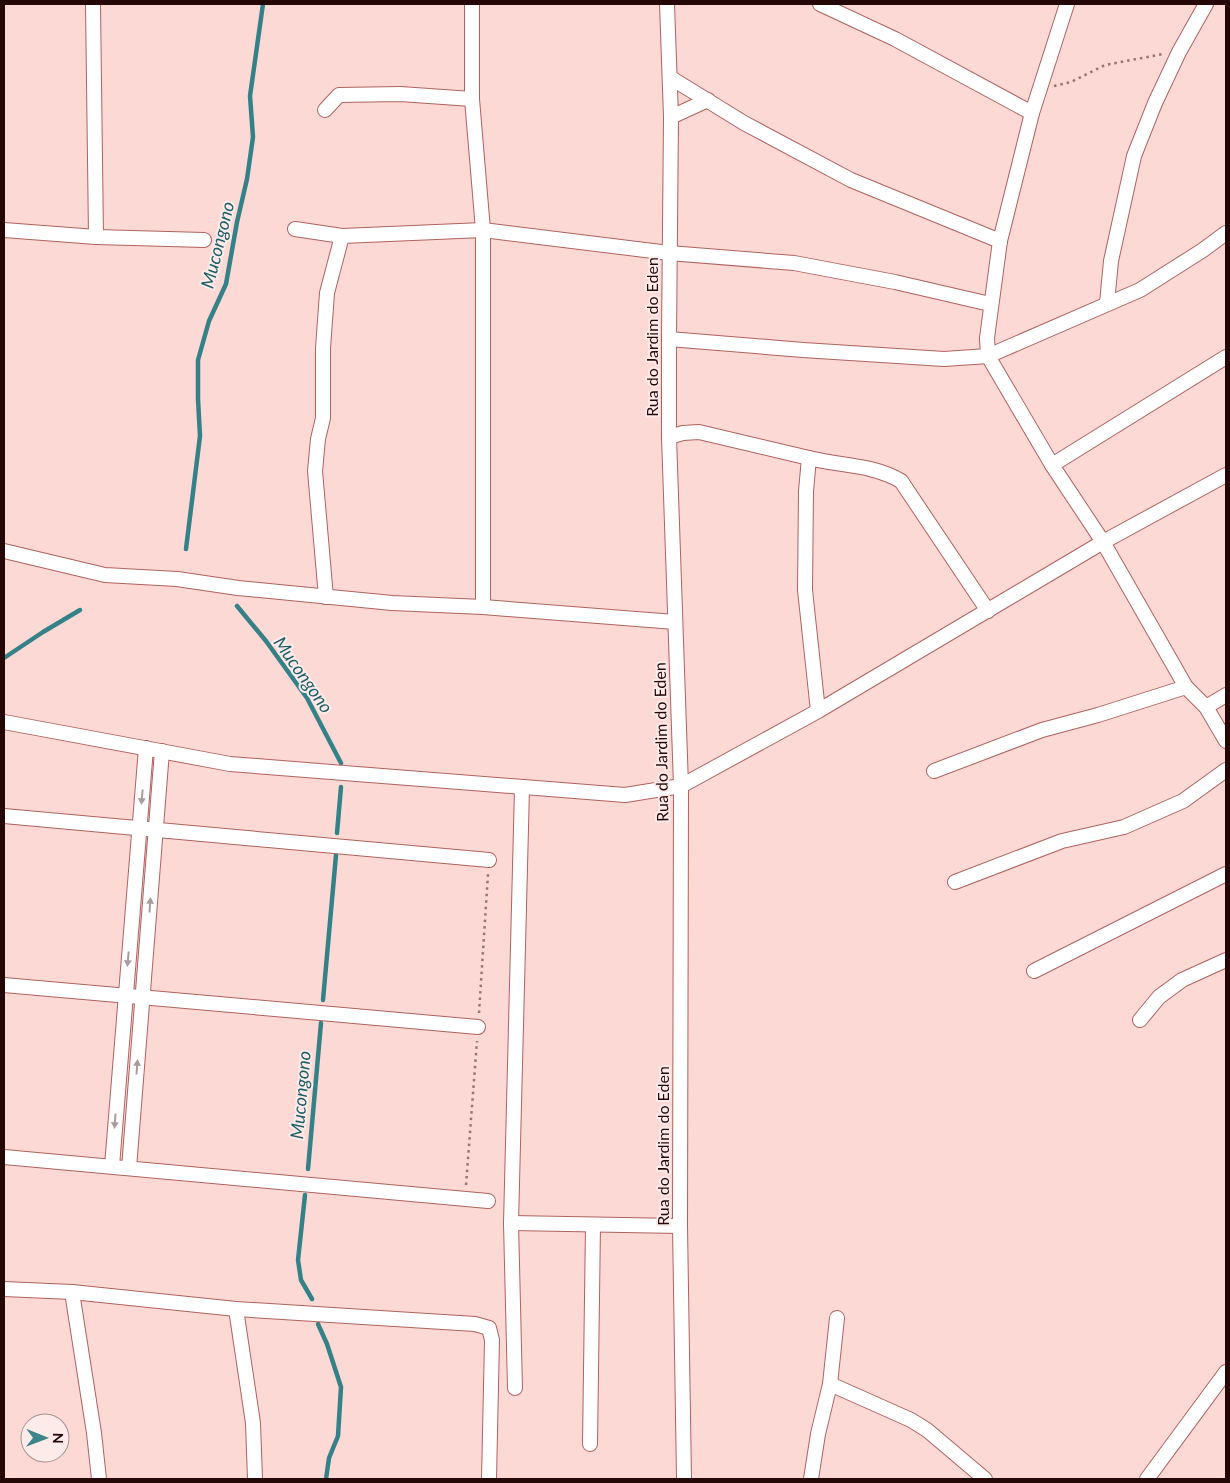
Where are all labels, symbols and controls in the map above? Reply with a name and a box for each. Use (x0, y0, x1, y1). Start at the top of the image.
water label: Mucongono (196, 199, 238, 290)
street label: Rua do Jardim do Eden (642, 257, 661, 417)
water label: Mucongono (269, 632, 338, 717)
street label: Rua do Jardim do Eden (650, 662, 671, 822)
one-way arrow (138, 789, 146, 805)
one-way arrow (146, 897, 154, 913)
one-way arrow (124, 951, 132, 967)
water label: Mucongono (285, 1050, 315, 1140)
one-way arrow (134, 1059, 142, 1075)
street label: Rua do Jardim do Eden (653, 1066, 672, 1226)
one-way arrow (111, 1113, 119, 1129)
north arrow (20, 1413, 70, 1463)
text: N (50, 1433, 67, 1444)

